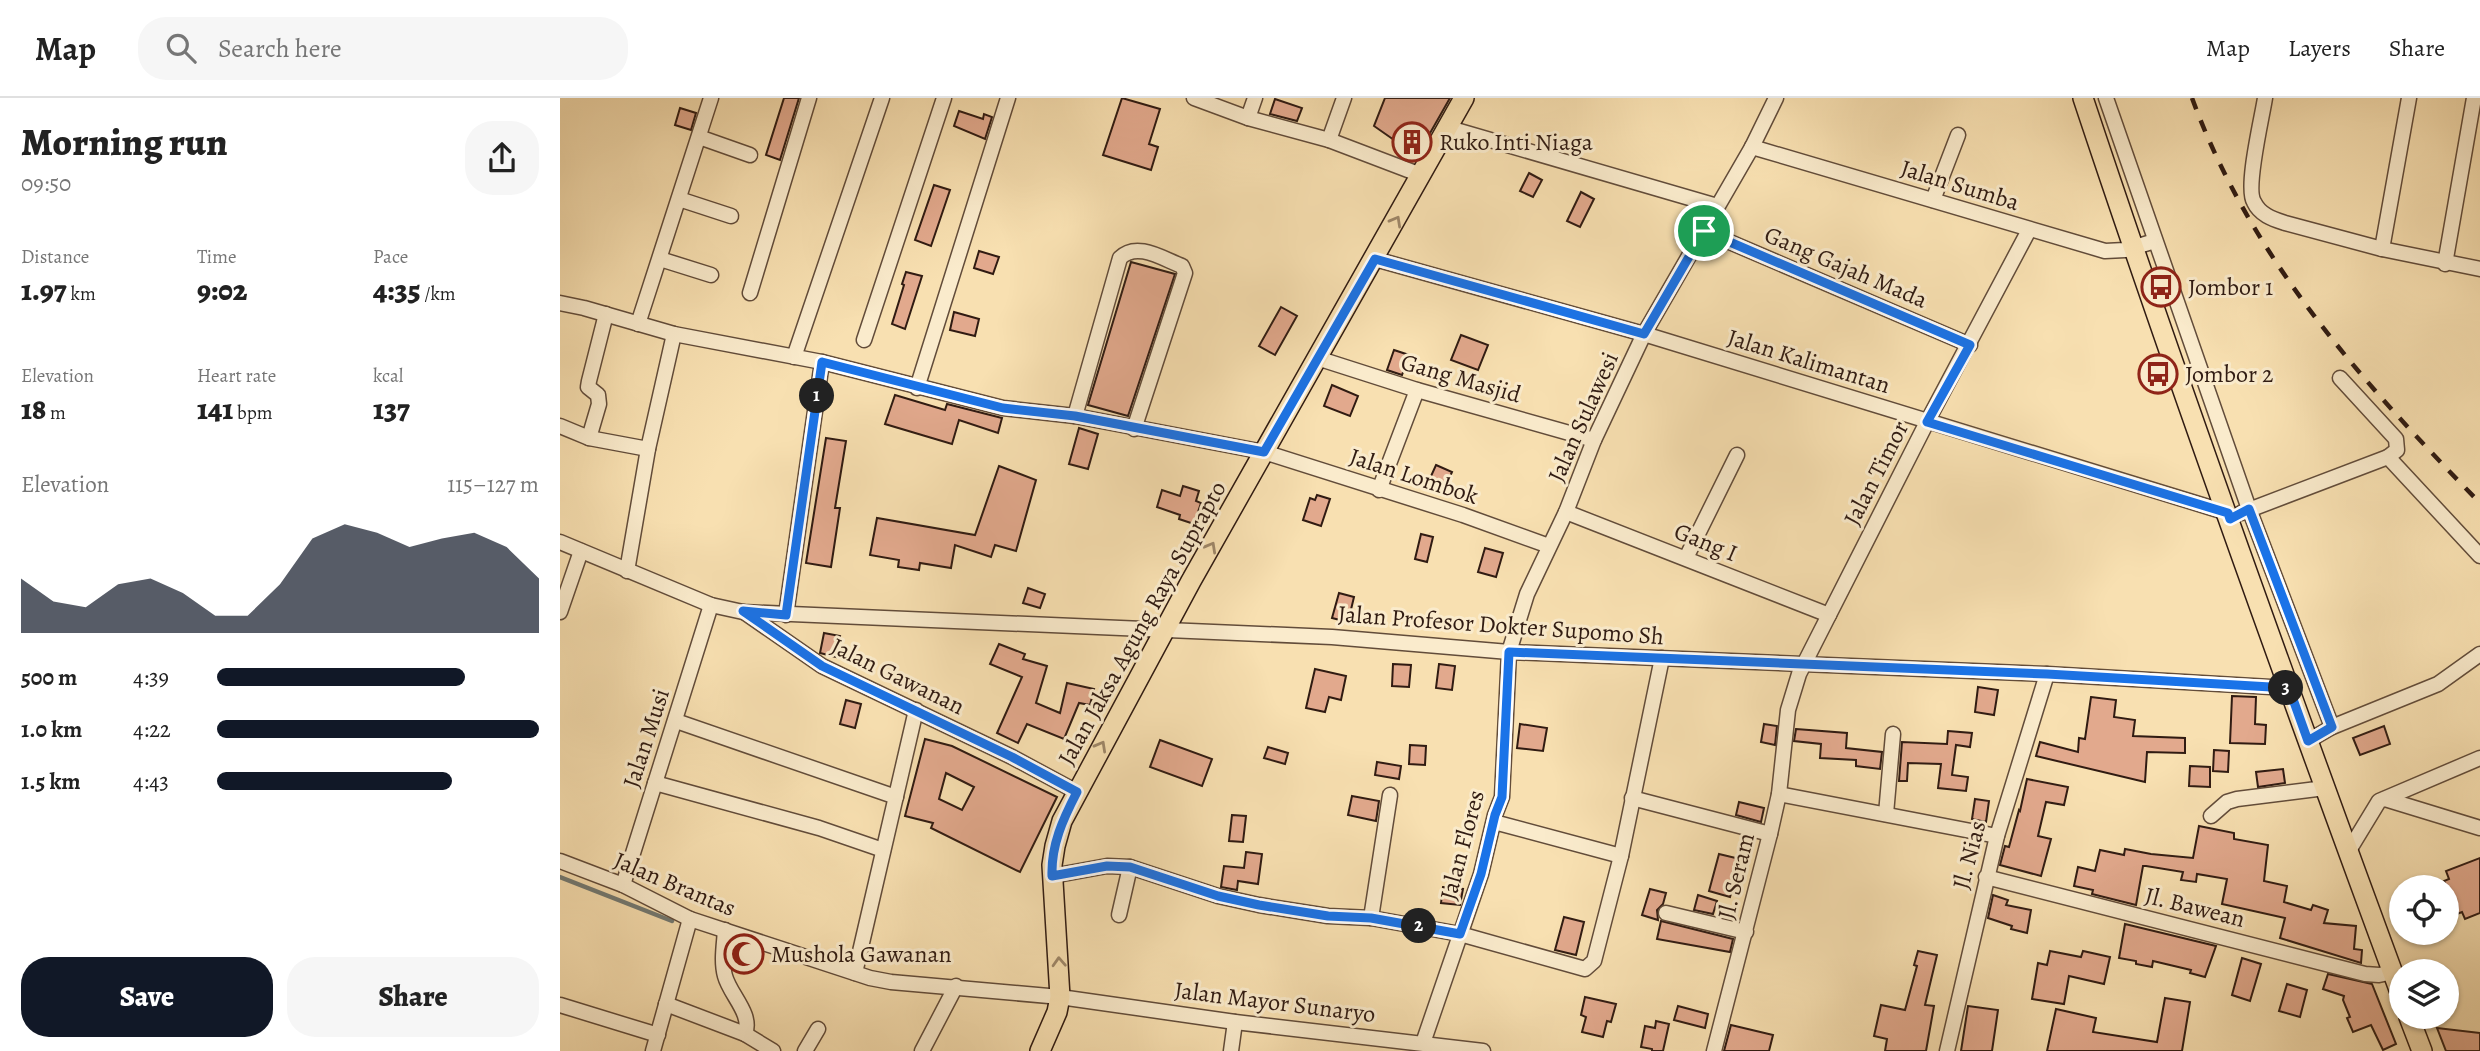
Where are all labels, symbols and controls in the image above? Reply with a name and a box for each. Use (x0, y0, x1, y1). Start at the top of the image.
search box (138, 17, 628, 80)
text: Map (35, 26, 96, 71)
icon: search (162, 29, 200, 67)
text: Search here (218, 31, 342, 66)
text: Map (2206, 32, 2250, 64)
text: Layers (2288, 32, 2351, 64)
text: Share (2389, 32, 2445, 64)
text: Morning run (21, 116, 228, 168)
button: share (465, 121, 539, 195)
building icon: Ruko Inti Niaga (1391, 121, 1433, 163)
place label: Ruko Inti Niaga (1439, 126, 1594, 158)
street label: Jalan Sumba (1897, 152, 2024, 218)
text: 09:50 (21, 168, 71, 199)
pin (1674, 201, 1734, 261)
icon: arrive (1685, 212, 1723, 250)
one-way arrow (1387, 216, 1401, 228)
street label: Gang Gajah Mada (1760, 218, 1933, 316)
text: Distance (21, 244, 89, 270)
text: Time (197, 244, 236, 270)
text: Pace (373, 244, 408, 270)
bus stop icon: Jombor 1 (2140, 266, 2182, 308)
text: 1.97 (21, 270, 67, 310)
text: 9:02 (197, 270, 247, 310)
text: 4:35 (373, 270, 420, 310)
place label: Jombor 1 (2188, 271, 2273, 303)
text: km (67, 281, 96, 307)
text: /km (420, 281, 456, 307)
street label: Jalan Kalimantan (1724, 321, 1894, 401)
street label: Gang Masjid (1397, 346, 1525, 410)
street label: Jalan Sulawesi (1540, 347, 1626, 487)
bus stop icon: Jombor 2 (2137, 353, 2179, 395)
place label: Jombor 2 (2185, 358, 2273, 390)
text: Elevation (21, 363, 94, 389)
text: Heart rate (197, 363, 276, 389)
text: kcal (373, 363, 403, 389)
pin: 1 (800, 378, 834, 414)
text: 1 (813, 382, 820, 408)
text: 18 (21, 389, 46, 429)
text: 141 (197, 389, 233, 429)
text: 137 (373, 389, 410, 429)
text: m (46, 400, 66, 426)
text: bpm (233, 400, 273, 426)
street label: Jalan Timor (1836, 415, 1916, 531)
street label: Jalan Lombok (1346, 440, 1482, 512)
text: Elevation (21, 469, 109, 500)
text: 115–127 m (447, 469, 539, 500)
street label: Jalan Jaksa Agung Raya Suprapto (1050, 475, 1234, 771)
street label: Gang I (1670, 515, 1742, 569)
one-way arrow (1203, 541, 1216, 554)
street label: Jalan Profesor Dokter Supomo Sh (1337, 598, 1665, 652)
street label: Jalan Gawanan (826, 630, 970, 722)
text: 500 m (21, 662, 77, 693)
text: 4:39 (133, 662, 169, 693)
pin: 3 (2268, 670, 2304, 706)
text: 3 (2281, 674, 2290, 700)
street label: Jalan Musi (615, 684, 677, 792)
text: 1.0 km (21, 714, 82, 745)
text: 4:22 (133, 714, 171, 745)
one-way arrow (1093, 741, 1107, 753)
text: 1.5 km (21, 766, 81, 797)
text: 4:43 (133, 766, 169, 797)
street label: Jalan Flores (1432, 786, 1492, 904)
street label: Jl. Nias (1944, 817, 1994, 893)
street label: Jl. Seram (1710, 829, 1762, 923)
street label: Jalan Brantas (609, 844, 741, 924)
map controls (2389, 875, 2459, 1029)
button: locate (2389, 875, 2459, 945)
street label: Jl. Bawean (2142, 879, 2248, 935)
pin: 2 (1402, 908, 1436, 944)
text: 2 (1414, 912, 1423, 938)
mosque icon: Mushola Gawanan (723, 933, 765, 975)
place label: Mushola Gawanan (771, 938, 952, 970)
one-way arrow (1052, 956, 1067, 967)
button: Save (21, 957, 273, 1037)
button: Share (287, 957, 539, 1037)
button: layers (2389, 959, 2459, 1029)
street label: Jalan Mayor Sunaryo (1173, 974, 1377, 1030)

